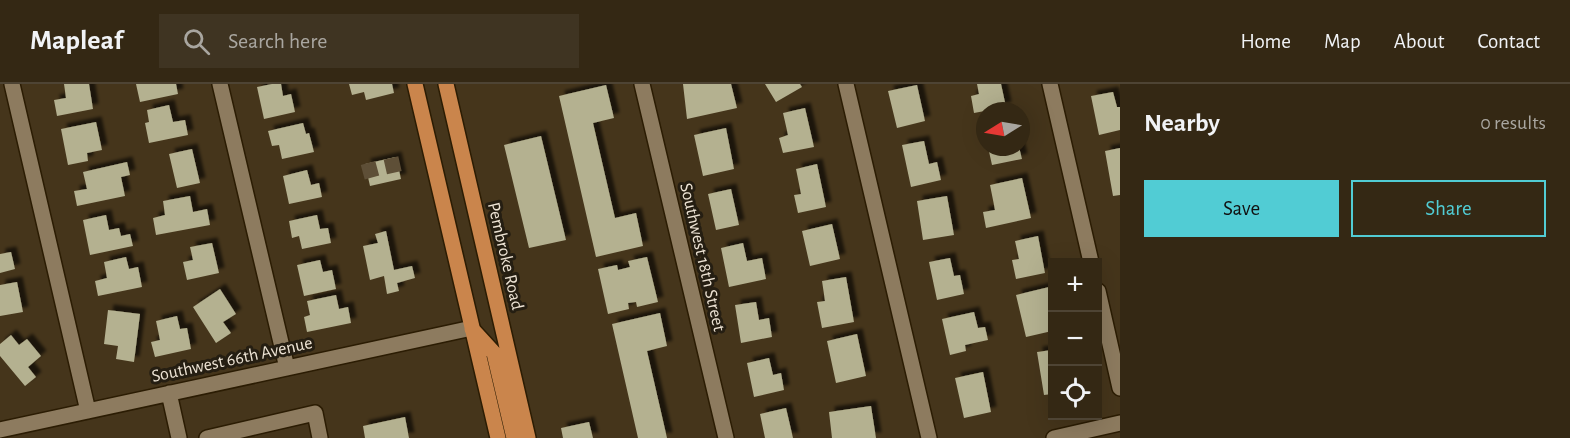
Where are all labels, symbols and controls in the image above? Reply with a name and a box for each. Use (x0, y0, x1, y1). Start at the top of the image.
search box (159, 14, 579, 68)
icon: search (180, 25, 213, 58)
text: Mapleaf (30, 27, 123, 55)
text: Search here (228, 30, 327, 52)
text: Home (1240, 31, 1291, 52)
text: Map (1324, 31, 1361, 52)
text: About (1394, 31, 1444, 52)
text: Contact (1477, 31, 1540, 52)
north arrow (976, 102, 1030, 156)
text: Nearby (1144, 110, 1220, 136)
text: 0 results (1480, 113, 1546, 133)
button: Save (1144, 180, 1339, 237)
button: Share (1351, 180, 1546, 237)
street label: Southwest 18th Street (676, 181, 728, 333)
street label: Pembroke Road (484, 201, 526, 312)
map controls (1048, 258, 1102, 420)
button: + (1048, 258, 1102, 312)
button: − (1048, 312, 1102, 366)
street label: Southwest 66th Avenue (150, 334, 314, 386)
button: locate (1048, 366, 1102, 420)

